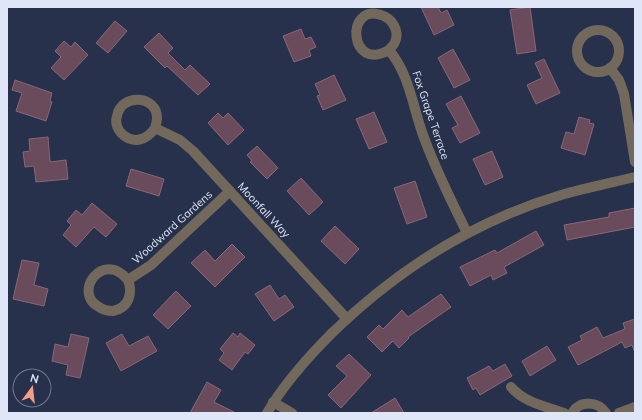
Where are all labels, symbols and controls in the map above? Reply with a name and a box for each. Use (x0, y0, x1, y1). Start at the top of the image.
street label: Fox Grape Terrace (409, 69, 453, 161)
street label: Moonfall Way (235, 179, 293, 241)
street label: Woodward Gardens (129, 187, 215, 267)
north arrow (12, 368, 52, 408)
text: N (29, 371, 40, 386)

